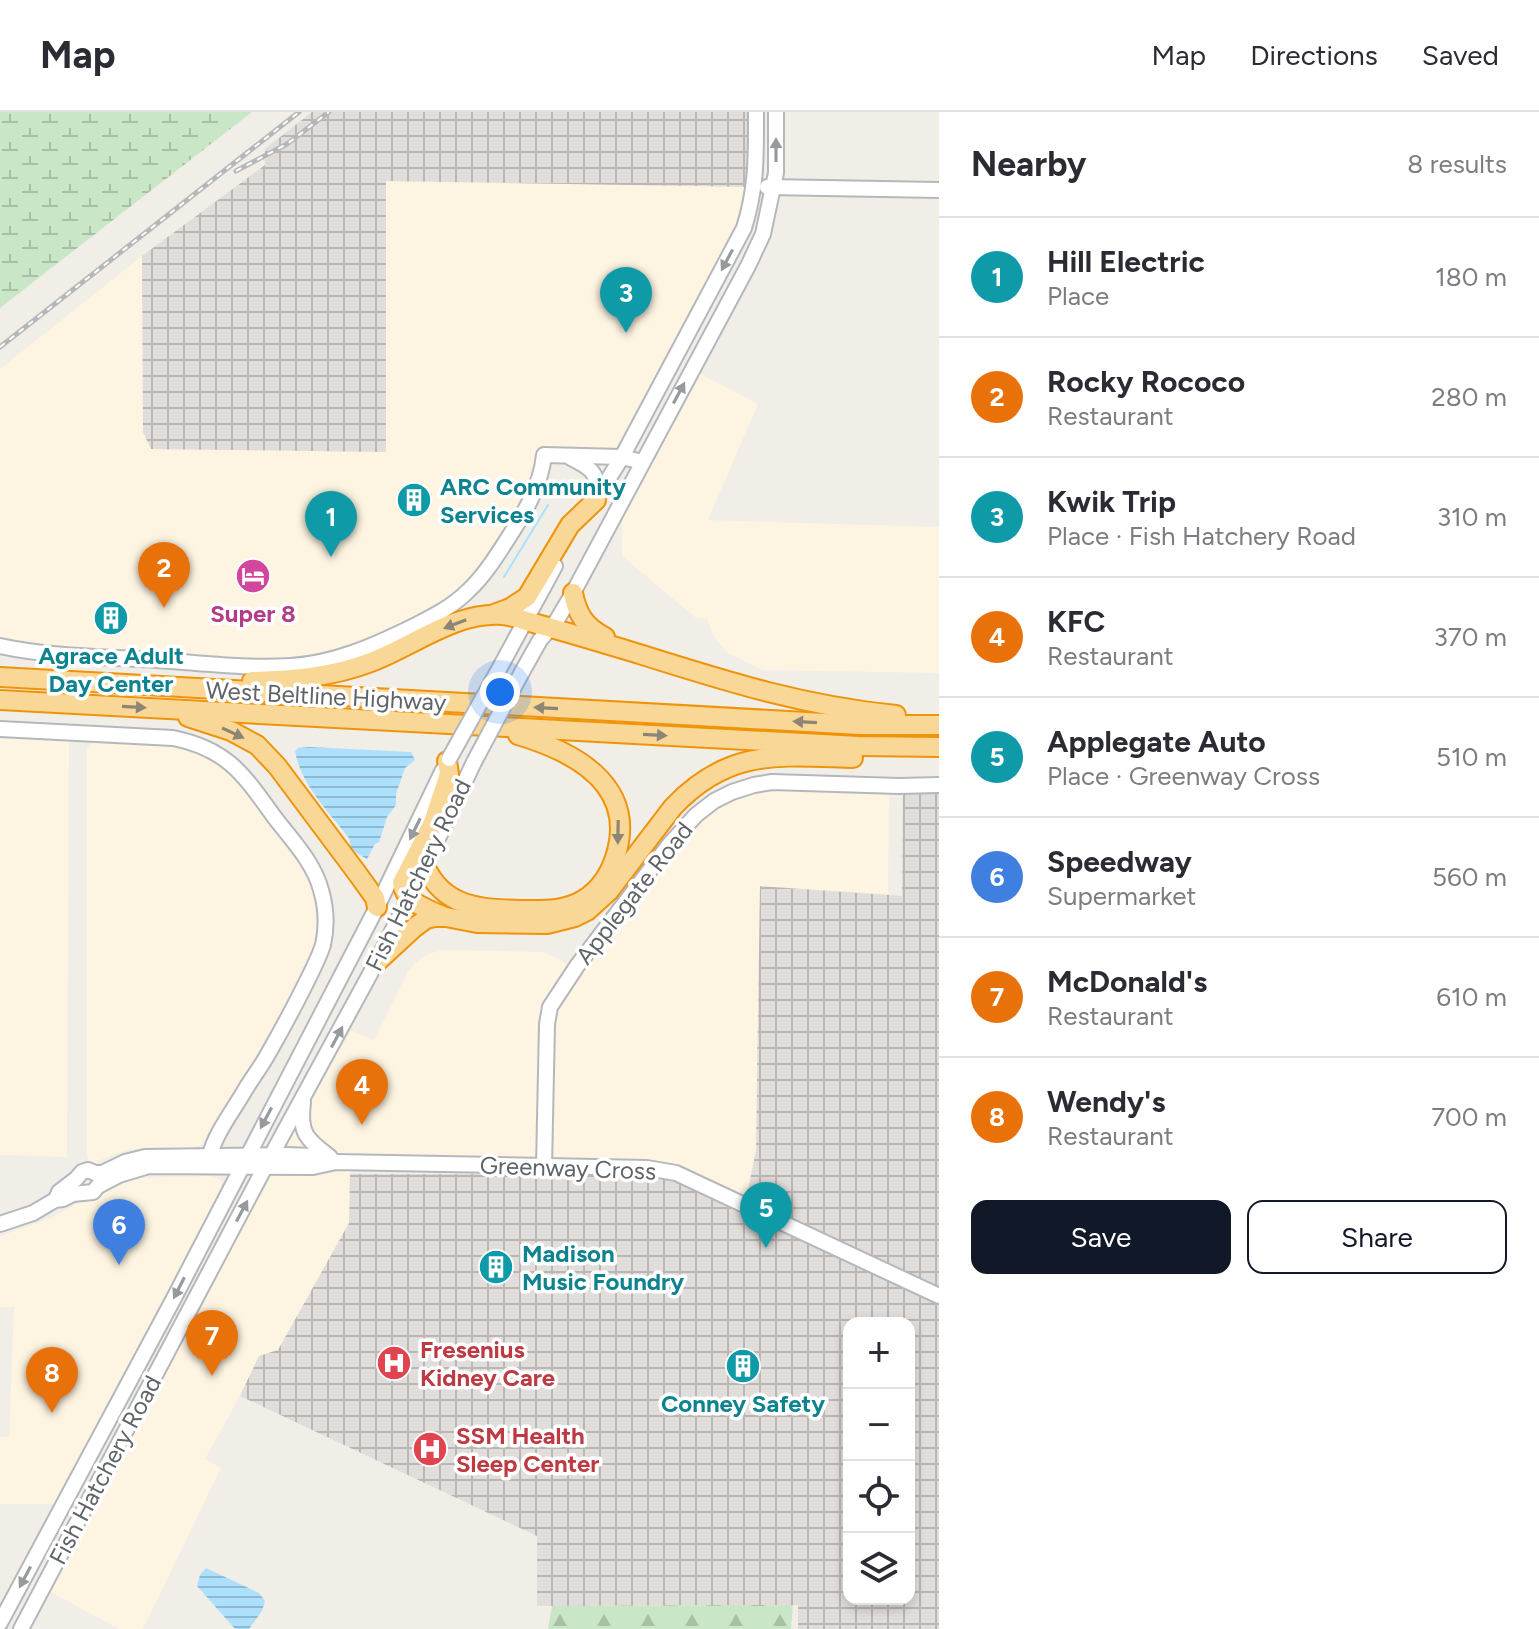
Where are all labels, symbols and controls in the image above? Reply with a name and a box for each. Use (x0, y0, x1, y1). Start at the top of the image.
text: Map (40, 32, 116, 78)
text: Map (1152, 38, 1206, 72)
text: Directions (1250, 38, 1378, 72)
text: Saved (1422, 38, 1499, 72)
one-way arrow (770, 137, 782, 162)
text: Nearby (971, 144, 1086, 185)
text: 8 results (1407, 148, 1507, 180)
text: Hill Electric (1047, 243, 1205, 280)
one-way arrow (721, 248, 734, 271)
text: 1 (992, 261, 1002, 293)
text: 180 m (1435, 261, 1507, 293)
pin: 3 (600, 267, 652, 333)
text: Place (1047, 280, 1109, 312)
text: Rocky Rococo (1047, 363, 1245, 400)
text: 2 (989, 381, 1005, 413)
text: 280 m (1431, 381, 1507, 413)
one-way arrow (671, 382, 685, 404)
text: Restaurant (1047, 400, 1174, 432)
place label: ARC Community Services (440, 472, 626, 529)
building icon: ARC Community Services (395, 481, 433, 519)
text: Kwik Trip (1047, 483, 1176, 520)
pin: 1 (305, 491, 357, 557)
text: 3 (990, 501, 1004, 533)
text: 310 m (1437, 501, 1507, 533)
text: Place · Fish Hatchery Road (1047, 520, 1356, 552)
pin: 2 (138, 542, 190, 608)
hotel icon: Super 8 (234, 557, 272, 595)
building icon: Agrace Adult Day Center (92, 599, 130, 637)
place label: Super 8 (210, 599, 296, 628)
text: KFC (1047, 603, 1105, 640)
one-way arrow (443, 618, 467, 631)
text: 4 (989, 621, 1005, 653)
text: 370 m (1434, 621, 1507, 653)
text: Restaurant (1047, 640, 1174, 672)
place label: Agrace Adult Day Center (38, 641, 184, 698)
your location (480, 672, 520, 712)
street label: West Beltline Highway (205, 675, 447, 717)
one-way arrow (122, 701, 147, 714)
one-way arrow (533, 701, 558, 714)
one-way arrow (792, 715, 817, 728)
text: Applegate Auto (1047, 723, 1266, 760)
one-way arrow (221, 726, 245, 740)
one-way arrow (643, 729, 668, 742)
text: 5 (989, 741, 1005, 773)
text: 510 m (1436, 741, 1507, 773)
text: Place · Greenway Cross (1047, 760, 1320, 792)
street label: Fish Hatchery Road (359, 774, 477, 976)
street label: Applegate Road (569, 816, 699, 970)
one-way arrow (408, 818, 422, 841)
one-way arrow (612, 819, 625, 845)
text: Speedway (1047, 843, 1192, 880)
text: 6 (989, 861, 1005, 893)
text: 560 m (1432, 861, 1507, 893)
text: Supermarket (1047, 880, 1196, 912)
text: McDonald's (1047, 963, 1207, 1000)
text: 7 (990, 981, 1004, 1013)
text: 610 m (1436, 981, 1507, 1013)
text: Restaurant (1047, 1000, 1174, 1032)
one-way arrow (330, 1026, 343, 1049)
pin: 4 (336, 1059, 388, 1125)
text: Wendy's (1047, 1083, 1165, 1120)
text: 8 (989, 1101, 1005, 1133)
text: 700 m (1431, 1101, 1507, 1133)
one-way arrow (259, 1107, 272, 1130)
text: Restaurant (1047, 1120, 1174, 1152)
street label: Greenway Cross (479, 1150, 657, 1186)
pin: 5 (740, 1182, 792, 1248)
pin: 6 (93, 1199, 145, 1265)
one-way arrow (236, 1199, 249, 1222)
button: Save (971, 1200, 1231, 1274)
button: Share (1247, 1200, 1507, 1274)
place label: Madison Music Foundry (522, 1239, 684, 1296)
building icon: Madison Music Foundry (477, 1248, 515, 1286)
one-way arrow (172, 1276, 185, 1299)
pin: 7 (186, 1310, 238, 1376)
map controls (843, 1317, 915, 1605)
button: + (843, 1317, 915, 1389)
place label: Fresenius Kidney Care (420, 1335, 555, 1392)
hospital icon: Fresenius Kidney Care (375, 1344, 413, 1382)
pin: 8 (26, 1347, 78, 1413)
building icon: Conney Safety (724, 1347, 762, 1385)
street label: Fish Hatchery Road (43, 1371, 167, 1569)
place label: Conney Safety (661, 1389, 825, 1418)
button: − (843, 1389, 915, 1461)
place label: SSM Health Sleep Center (456, 1421, 599, 1478)
hospital icon: SSM Health Sleep Center (411, 1430, 449, 1468)
button: locate (843, 1461, 915, 1533)
button: layers (843, 1533, 915, 1605)
one-way arrow (18, 1565, 31, 1588)

